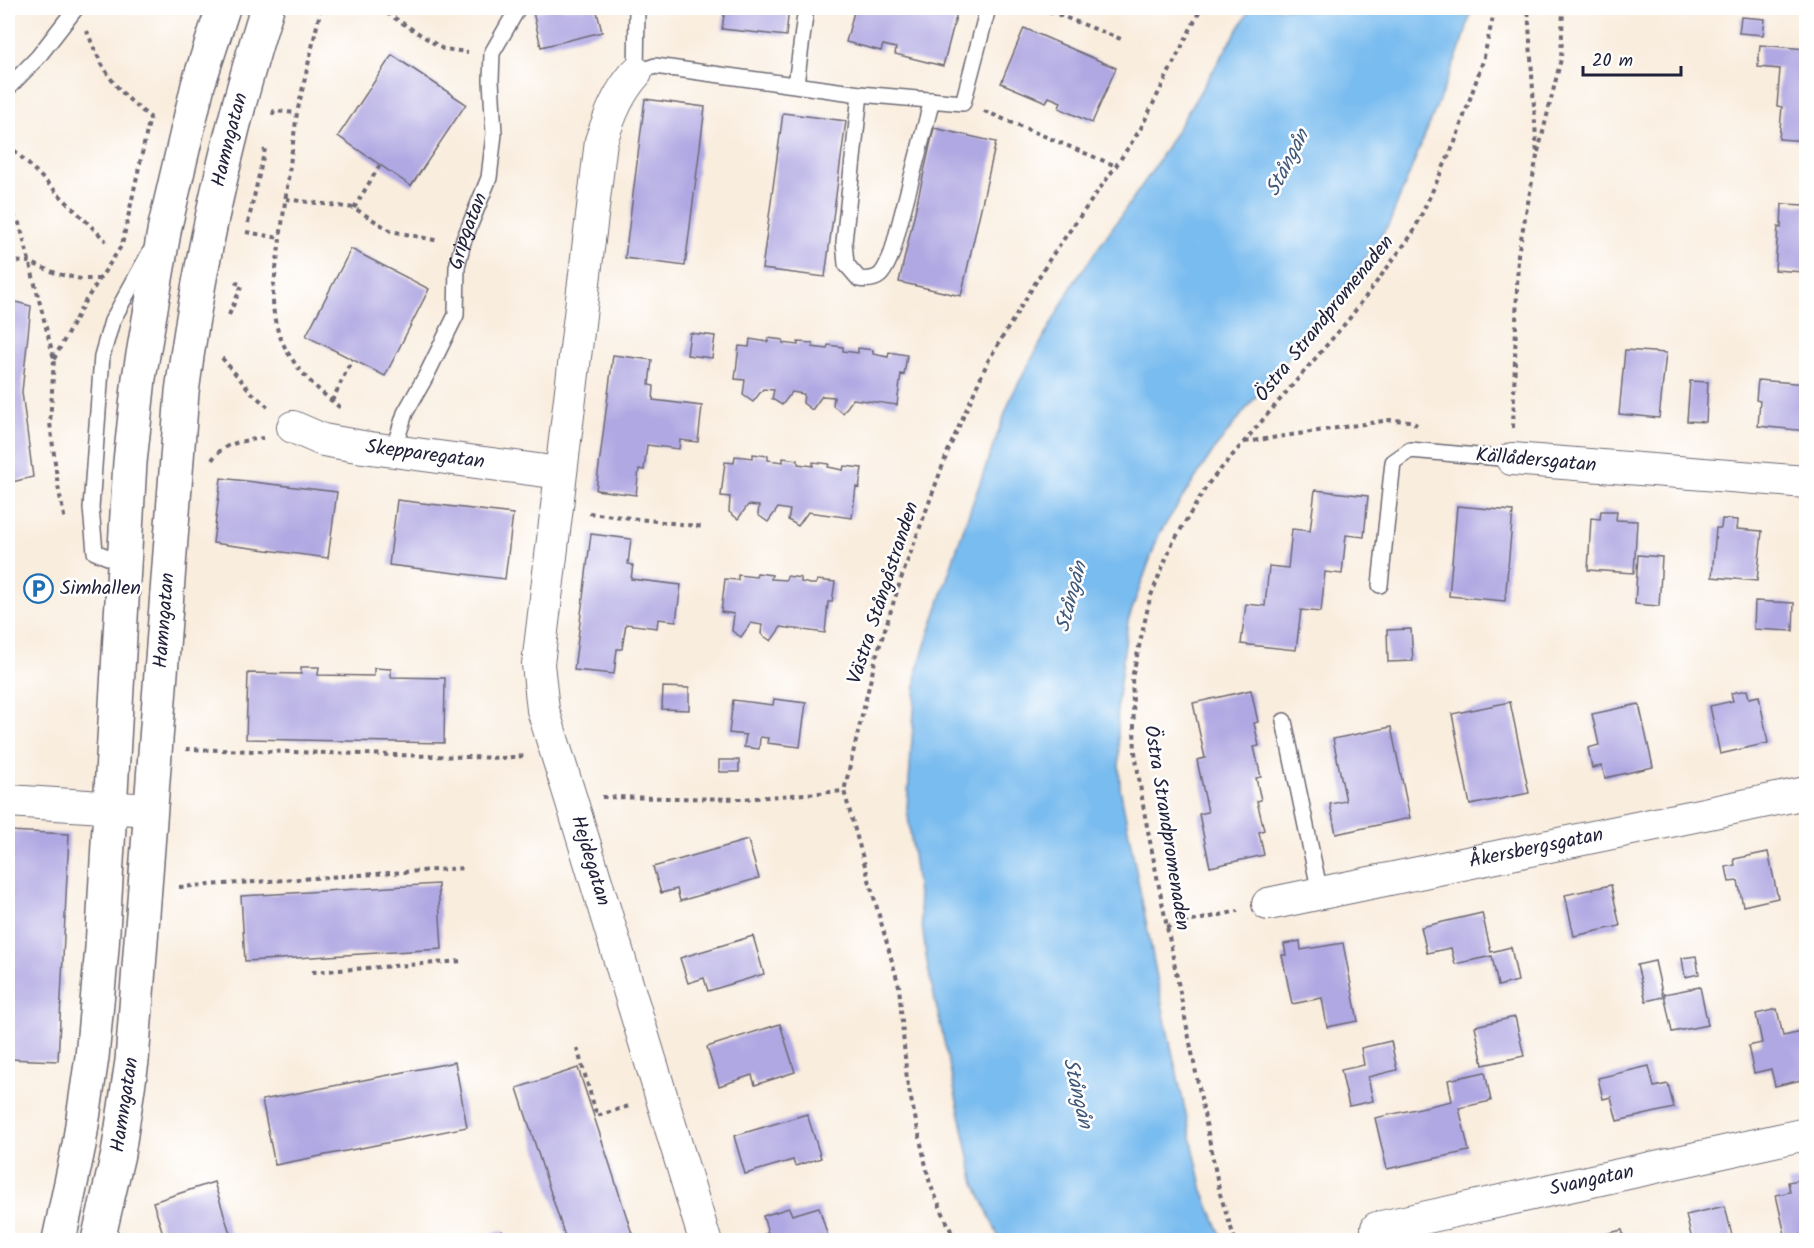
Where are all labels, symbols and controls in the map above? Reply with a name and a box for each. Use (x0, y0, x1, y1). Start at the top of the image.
scale bar (1583, 39, 1680, 77)
text: 20 m (1592, 47, 1633, 76)
street label: Hamngatan (203, 89, 258, 190)
water label: Stångån (1257, 122, 1320, 202)
street label: Gripgatan (441, 188, 497, 273)
street label: Östra Strandpromenaden (1247, 228, 1403, 410)
street label: Skepparegatan (364, 431, 487, 479)
street label: Källådersgatan (1474, 440, 1598, 482)
street label: Västra Stångåstranden (839, 498, 929, 688)
water label: Stångån (1047, 556, 1098, 636)
street label: Hamngatan (145, 571, 184, 670)
parking icon: Simhallen (23, 573, 55, 605)
place label: Simhallen (60, 573, 141, 605)
street label: Östra Strandpromenaden (1134, 723, 1198, 933)
street label: Hejdegatan (561, 812, 619, 910)
street label: Åkersbergsgatan (1466, 819, 1606, 878)
water label: Stångån (1053, 1054, 1102, 1133)
street label: Hamngatan (102, 1055, 148, 1155)
street label: Svangatan (1547, 1156, 1637, 1206)

